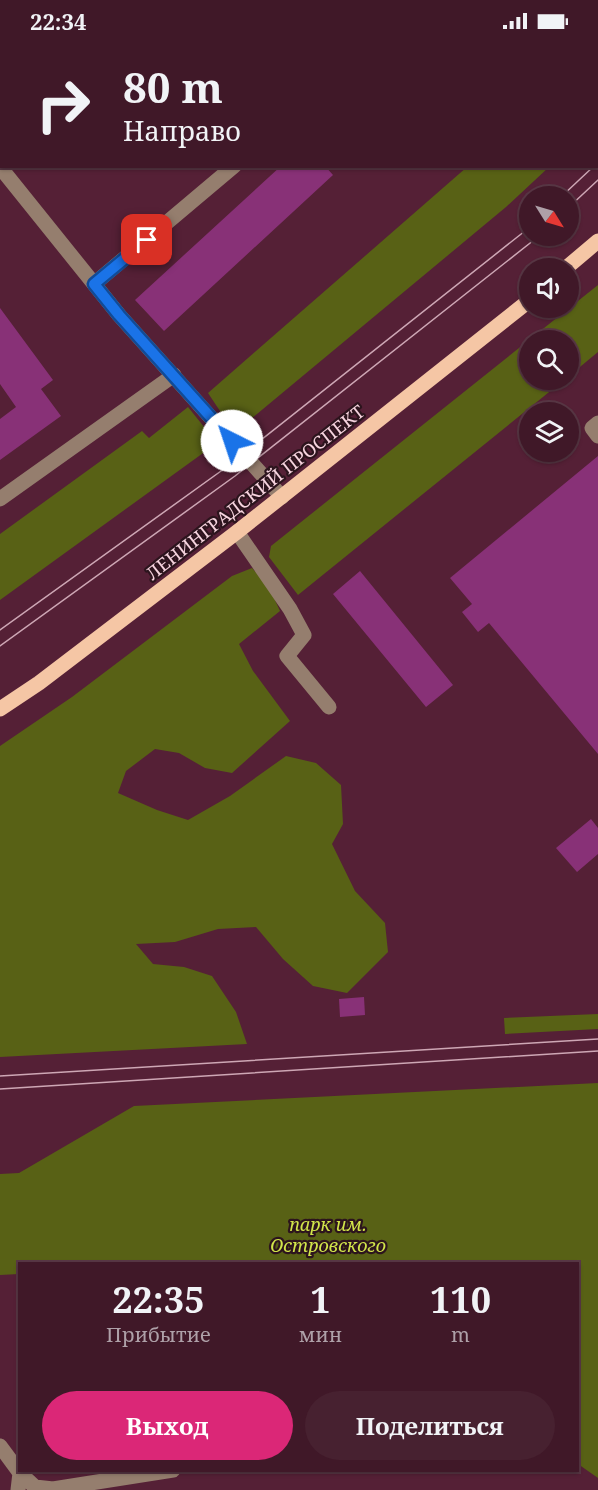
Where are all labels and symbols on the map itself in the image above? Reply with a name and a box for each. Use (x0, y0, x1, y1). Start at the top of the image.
north arrow (519, 186, 579, 246)
pin (121, 214, 172, 265)
street label: ЛЕНИНГРАДСКИЙ ПРОСПЕКТ (141, 399, 369, 585)
position arrow (200, 409, 264, 473)
park label: парк им. Островского (270, 1212, 386, 1257)

